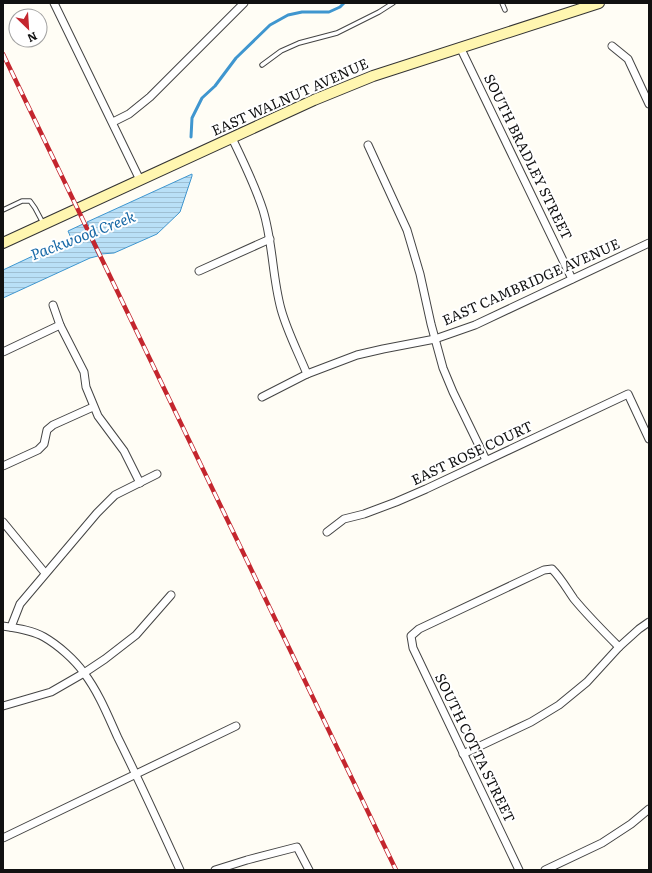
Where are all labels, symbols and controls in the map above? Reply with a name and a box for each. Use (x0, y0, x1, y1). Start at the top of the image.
north arrow (8, 8, 48, 48)
text: N (25, 29, 40, 47)
street label: EAST WALNUT AVENUE (208, 52, 371, 140)
street label: SOUTH BRADLEY STREET (480, 70, 578, 243)
water label: Packwood Creek (27, 204, 139, 265)
street label: EAST CAMBRIDGE AVENUE (439, 233, 623, 329)
street label: EAST ROSE COURT (408, 415, 536, 489)
street label: SOUTH COTTA STREET (431, 670, 521, 826)

